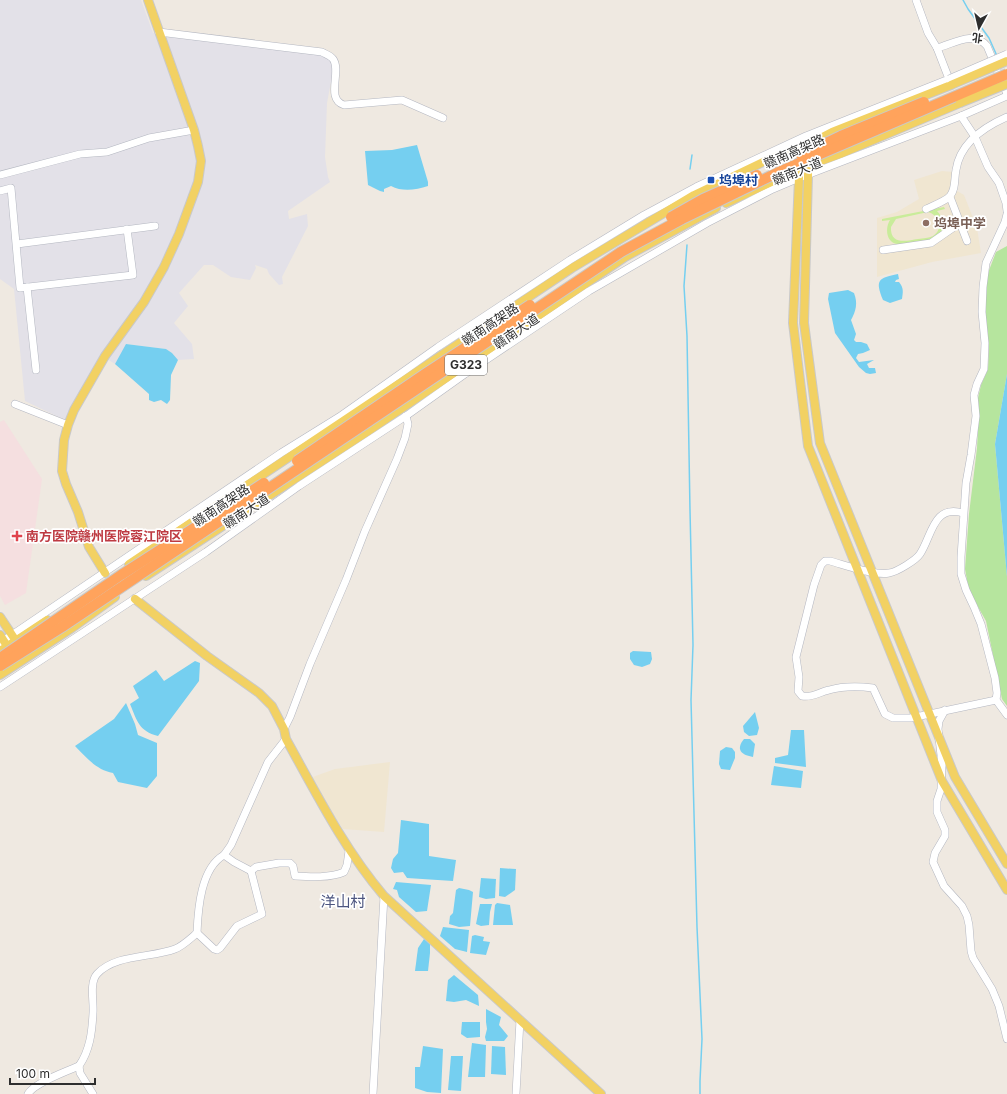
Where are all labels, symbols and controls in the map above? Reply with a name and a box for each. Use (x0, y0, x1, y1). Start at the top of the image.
north arrow (959, 8, 999, 48)
text: 北 (971, 30, 984, 46)
street label: 赣南高架路 (761, 130, 827, 172)
street label: 赣南大道 (770, 154, 824, 188)
place label: 坞埠村 (719, 172, 758, 188)
marker: 坞埠村 (706, 175, 716, 185)
place label: 坞埠中学 (934, 215, 986, 231)
marker: 坞埠中学 (921, 218, 931, 228)
street label: 赣南高架路 (459, 299, 521, 349)
street label: 赣南大道 (490, 310, 542, 352)
road number: G323 (445, 355, 487, 375)
street label: 赣南高架路 (190, 480, 252, 530)
street label: 赣南大道 (220, 490, 272, 532)
place label: 南方医院赣州医院蓉江院区 (26, 528, 182, 544)
marker: 南方医院赣州医院蓉江院区 (11, 530, 23, 542)
district label: 洋山村 (320, 892, 366, 911)
scale bar (10, 1060, 95, 1086)
text: 100 m (16, 1066, 50, 1081)

